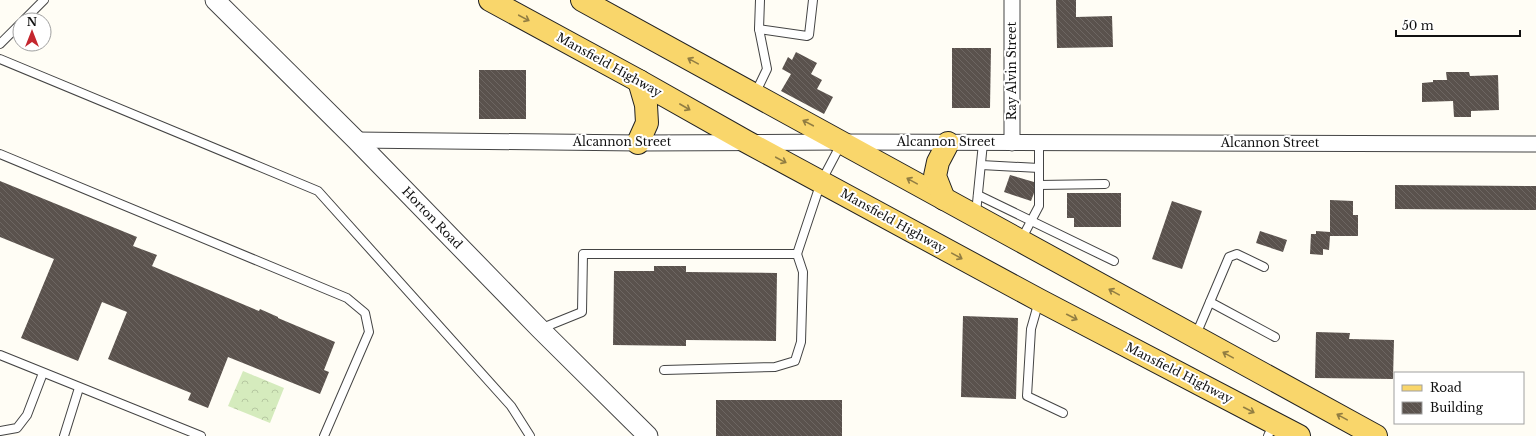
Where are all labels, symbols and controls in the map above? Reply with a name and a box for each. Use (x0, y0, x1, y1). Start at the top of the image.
north arrow (12, 12, 52, 52)
scale bar (1396, 12, 1520, 38)
text: N (27, 15, 38, 29)
one-way arrow (518, 15, 530, 23)
text: 50 m (1402, 18, 1434, 33)
street label: Ray Alvin Street (1004, 21, 1019, 120)
street label: Mansfield Highway (554, 29, 665, 100)
one-way arrow (688, 57, 700, 64)
one-way arrow (679, 104, 691, 112)
one-way arrow (802, 119, 814, 126)
street label: Alcannon Street (572, 134, 672, 149)
street label: Alcannon Street (896, 134, 996, 149)
street label: Alcannon Street (1220, 135, 1320, 150)
one-way arrow (775, 157, 787, 165)
one-way arrow (906, 177, 918, 184)
street label: Horton Road (399, 184, 466, 252)
street label: Mansfield Highway (838, 185, 949, 256)
one-way arrow (951, 252, 963, 260)
one-way arrow (1108, 288, 1120, 295)
one-way arrow (1065, 314, 1077, 321)
street label: Mansfield Highway (1123, 339, 1236, 406)
one-way arrow (1222, 350, 1234, 358)
legend (1394, 372, 1524, 424)
text: Road (1430, 380, 1462, 395)
text: Building (1430, 400, 1484, 415)
one-way arrow (1243, 406, 1255, 414)
one-way arrow (1336, 413, 1348, 421)

